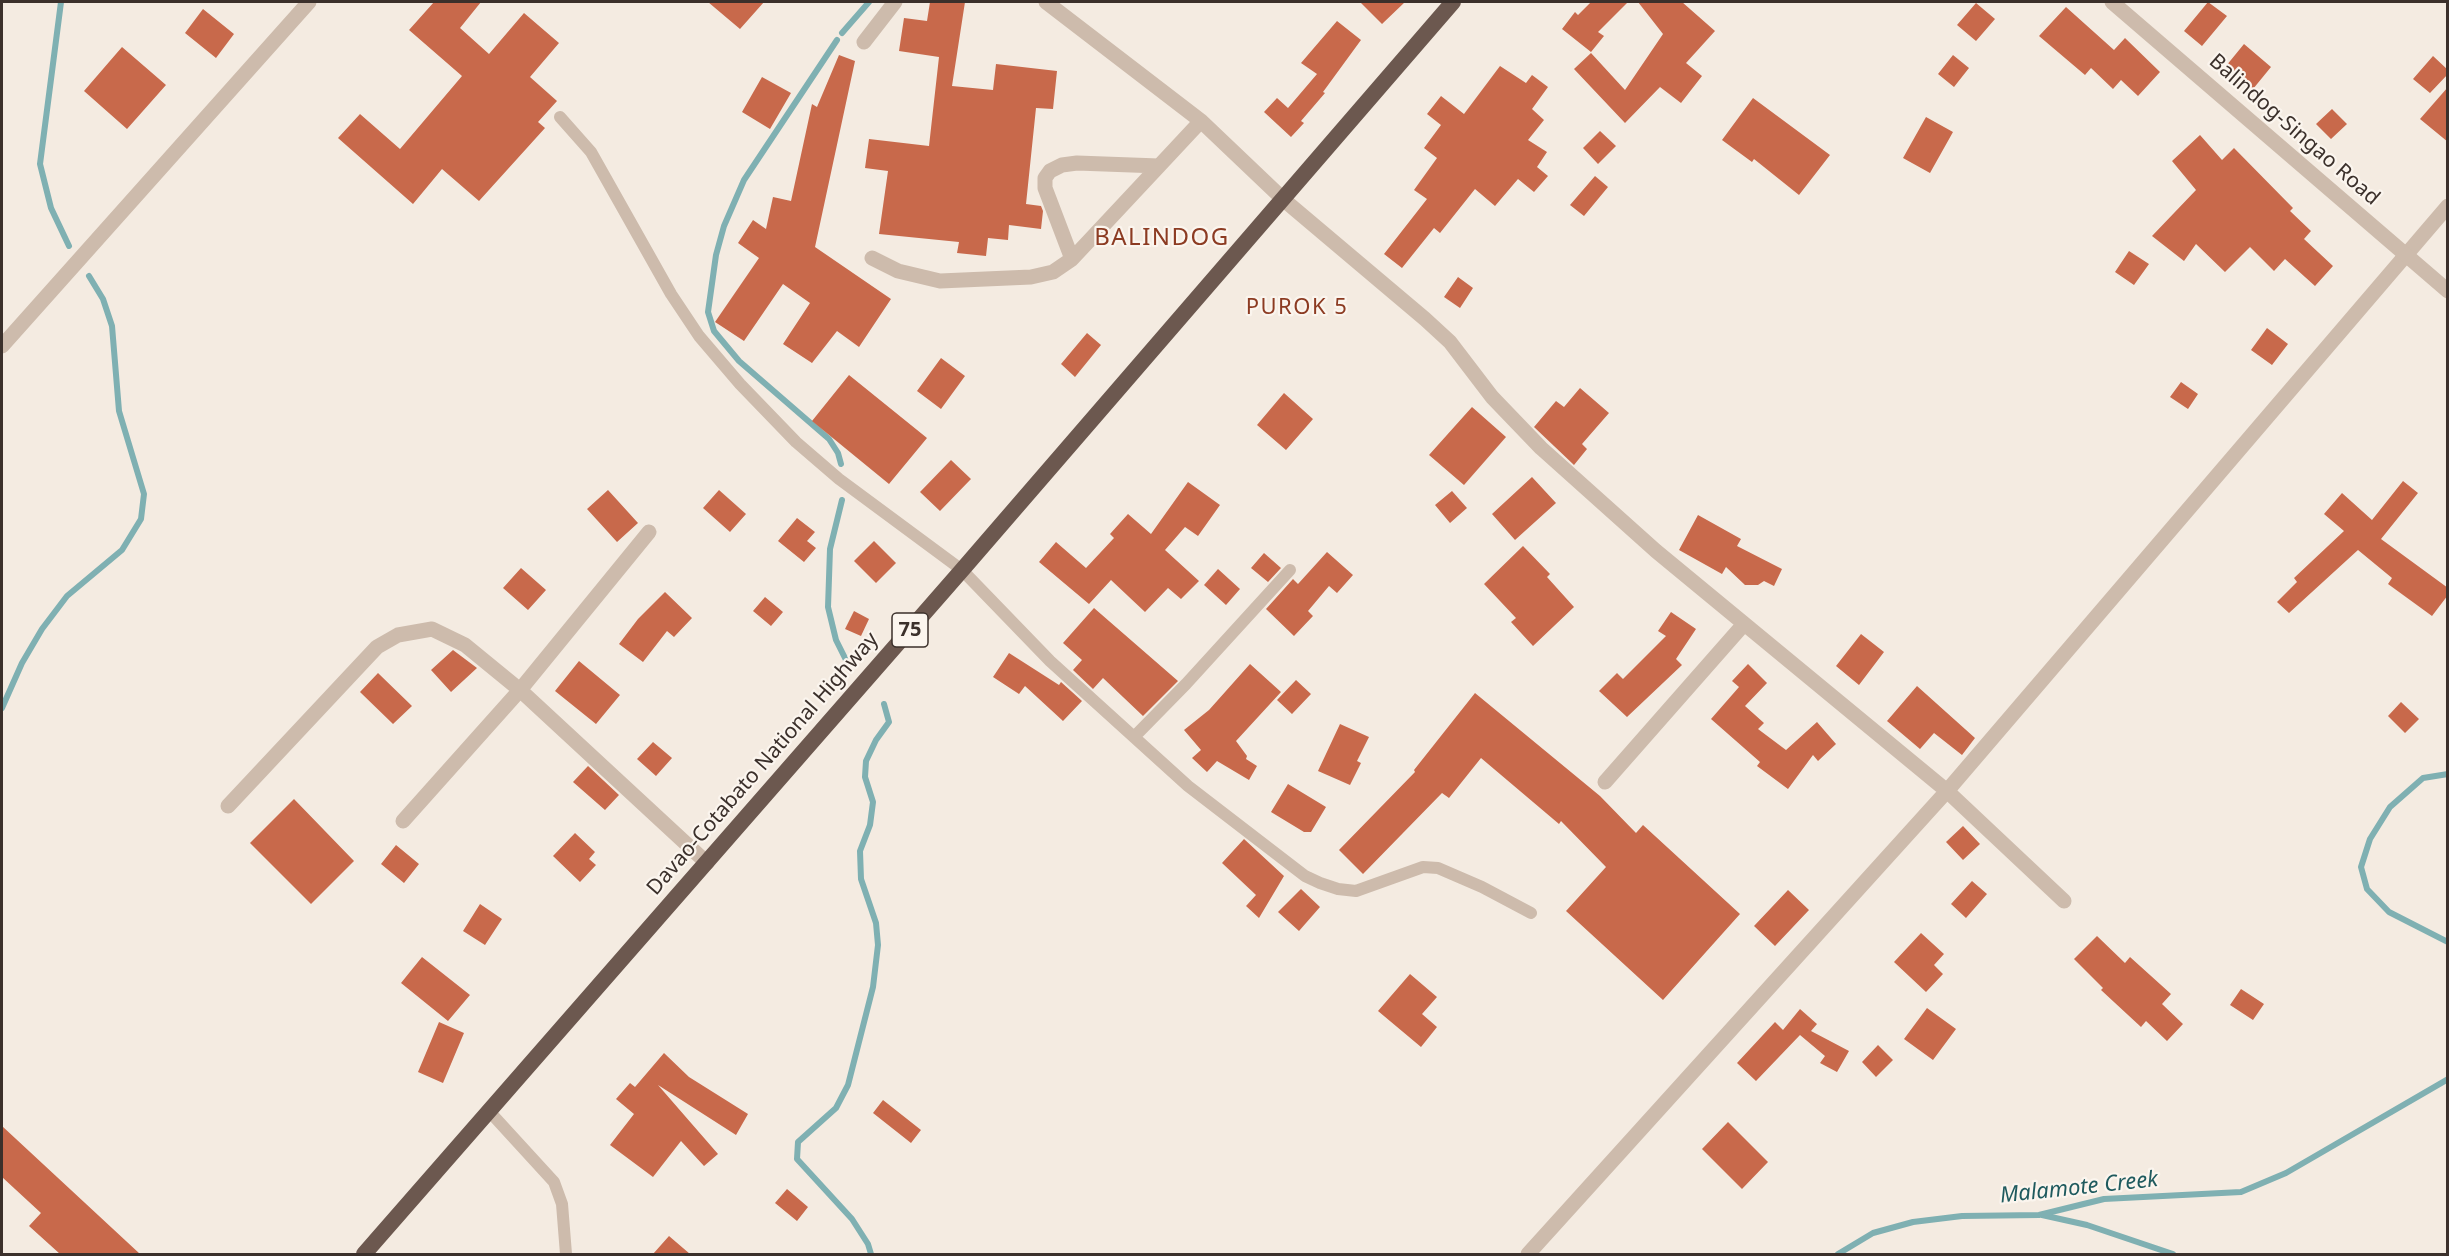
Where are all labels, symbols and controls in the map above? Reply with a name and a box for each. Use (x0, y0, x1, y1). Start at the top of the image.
street label: Balindog-Singao Road (2204, 49, 2384, 211)
district label: BALINDOG (1094, 224, 1230, 252)
district label: PUROK 5 (1246, 295, 1348, 321)
road number: 75 (892, 613, 928, 647)
street label: Davao-Cotabato National Highway (642, 628, 884, 900)
water label: Malamote Creek (1999, 1167, 2159, 1209)

